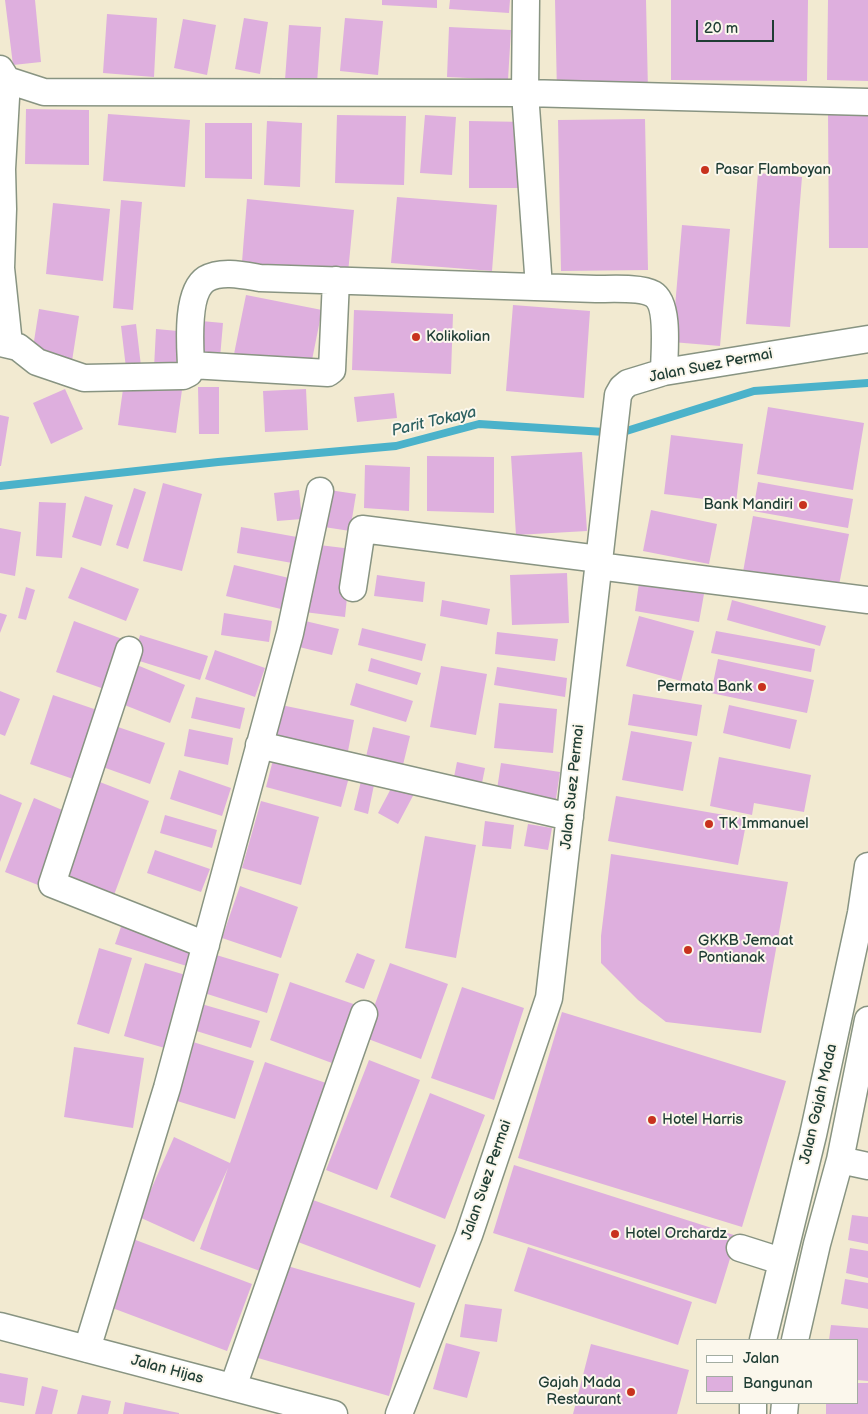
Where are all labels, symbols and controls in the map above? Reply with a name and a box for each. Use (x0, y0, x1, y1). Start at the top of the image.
scale bar (698, 10, 776, 42)
text: 20 m (704, 19, 738, 38)
place label: Pasar Flamboyan (715, 161, 831, 179)
marker: Pasar Flamboyan (699, 164, 711, 176)
place label: Kolikolian (426, 328, 490, 346)
marker: Kolikolian (410, 331, 422, 343)
street label: Jalan Suez Permai (648, 345, 774, 387)
water label: Parit Tokaya (390, 403, 478, 441)
place label: Bank Mandiri (703, 496, 793, 514)
marker: Bank Mandiri (797, 499, 809, 511)
place label: Permata Bank (657, 678, 752, 696)
marker: Permata Bank (756, 681, 768, 693)
street label: Jalan Suez Permai (557, 724, 589, 850)
place label: TK Immanuel (719, 815, 809, 833)
marker: TK Immanuel (703, 818, 715, 830)
place label: GKKB Jemaat Pontianak (698, 932, 793, 967)
marker: GKKB Jemaat Pontianak (682, 944, 694, 956)
street label: Jalan Gajah Mada (796, 1042, 842, 1166)
place label: Hotel Harris (662, 1111, 743, 1129)
marker: Hotel Harris (646, 1114, 658, 1126)
street label: Jalan Suez Permai (458, 1118, 516, 1242)
place label: Hotel Orchardz (625, 1225, 727, 1243)
marker: Hotel Orchardz (609, 1228, 621, 1240)
legend (696, 1339, 858, 1404)
text: Jalan (743, 1349, 779, 1368)
street label: Jalan Hijas (129, 1352, 205, 1388)
place label: Gajah Mada Restaurant (538, 1374, 621, 1409)
text: Bangunan (743, 1374, 813, 1393)
marker: Gajah Mada Restaurant (625, 1386, 637, 1398)

